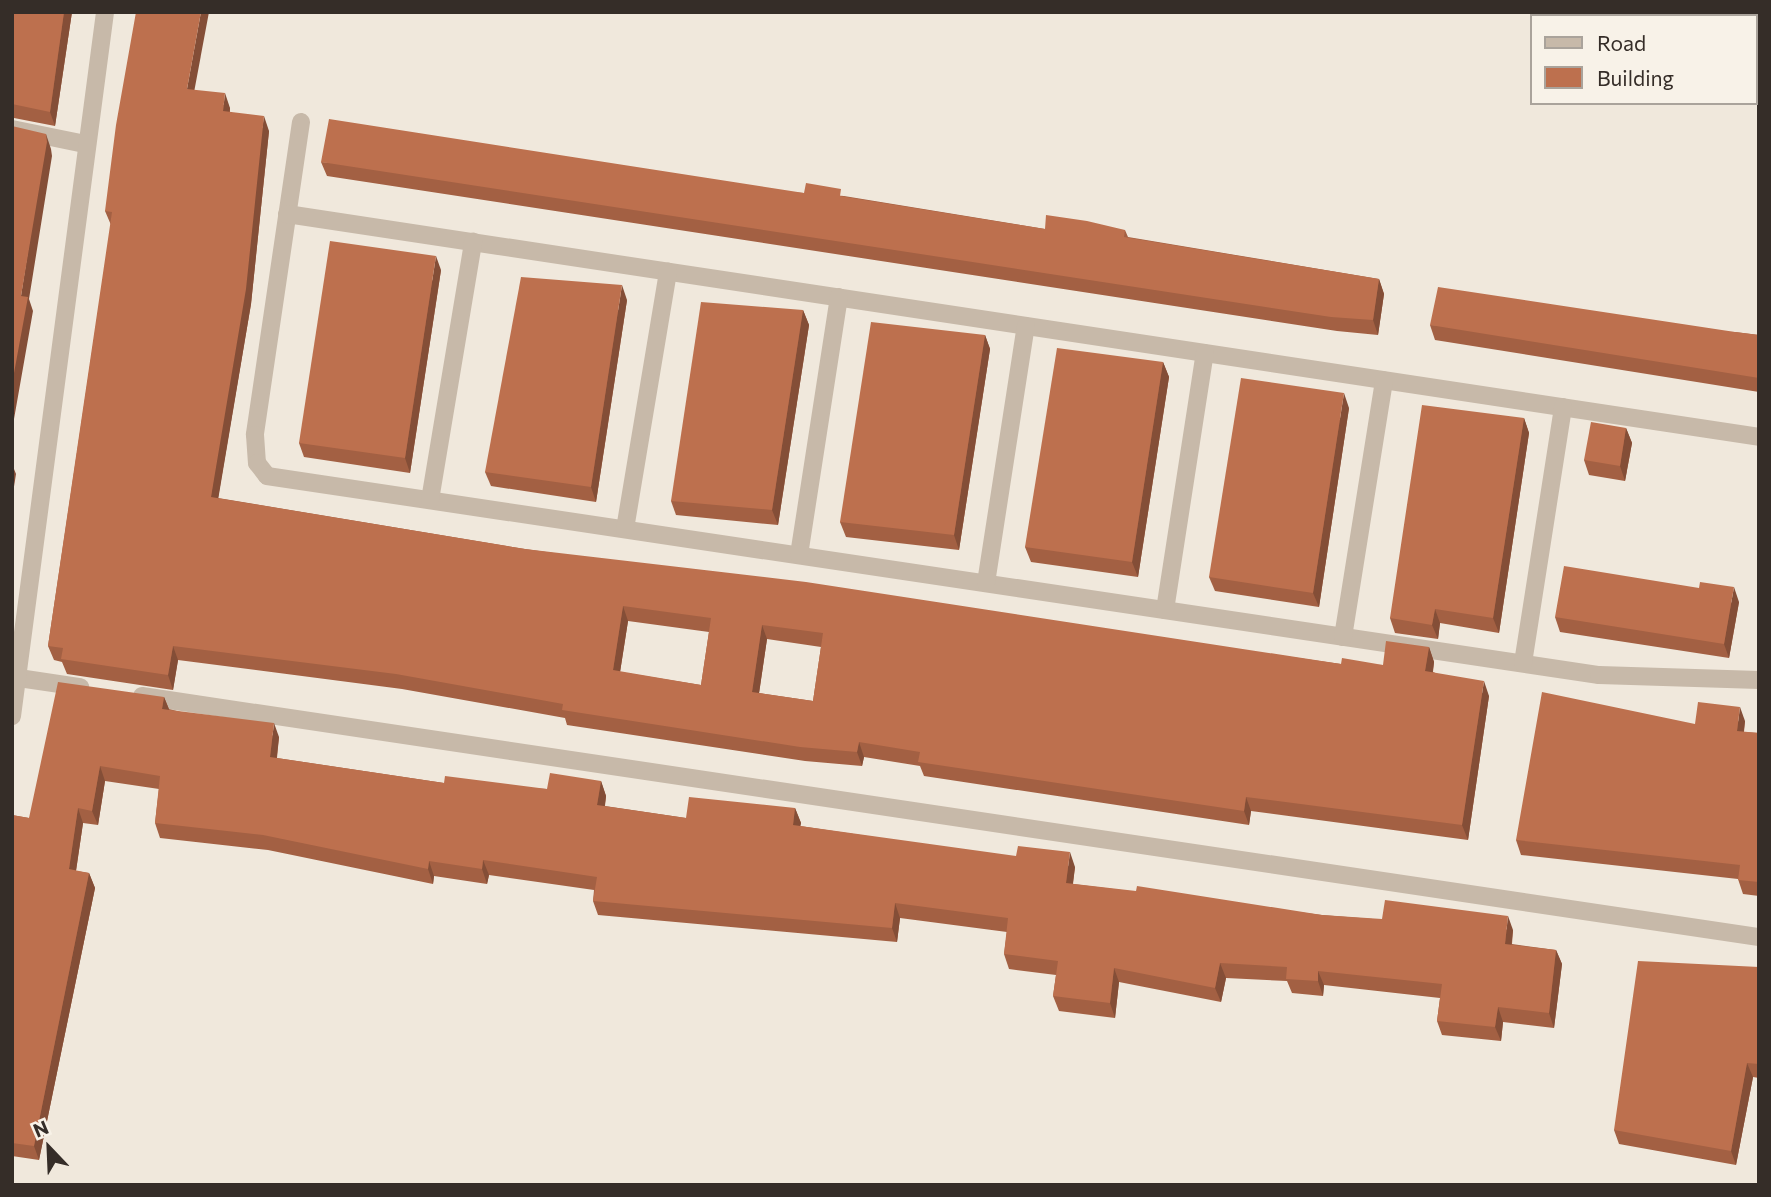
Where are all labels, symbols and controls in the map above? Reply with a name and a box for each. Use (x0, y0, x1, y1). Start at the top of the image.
legend (1530, 14, 1757, 105)
text: Road (1597, 30, 1646, 55)
text: Building (1597, 65, 1674, 90)
north arrow (14, 1113, 84, 1183)
text: N (30, 1115, 52, 1142)

